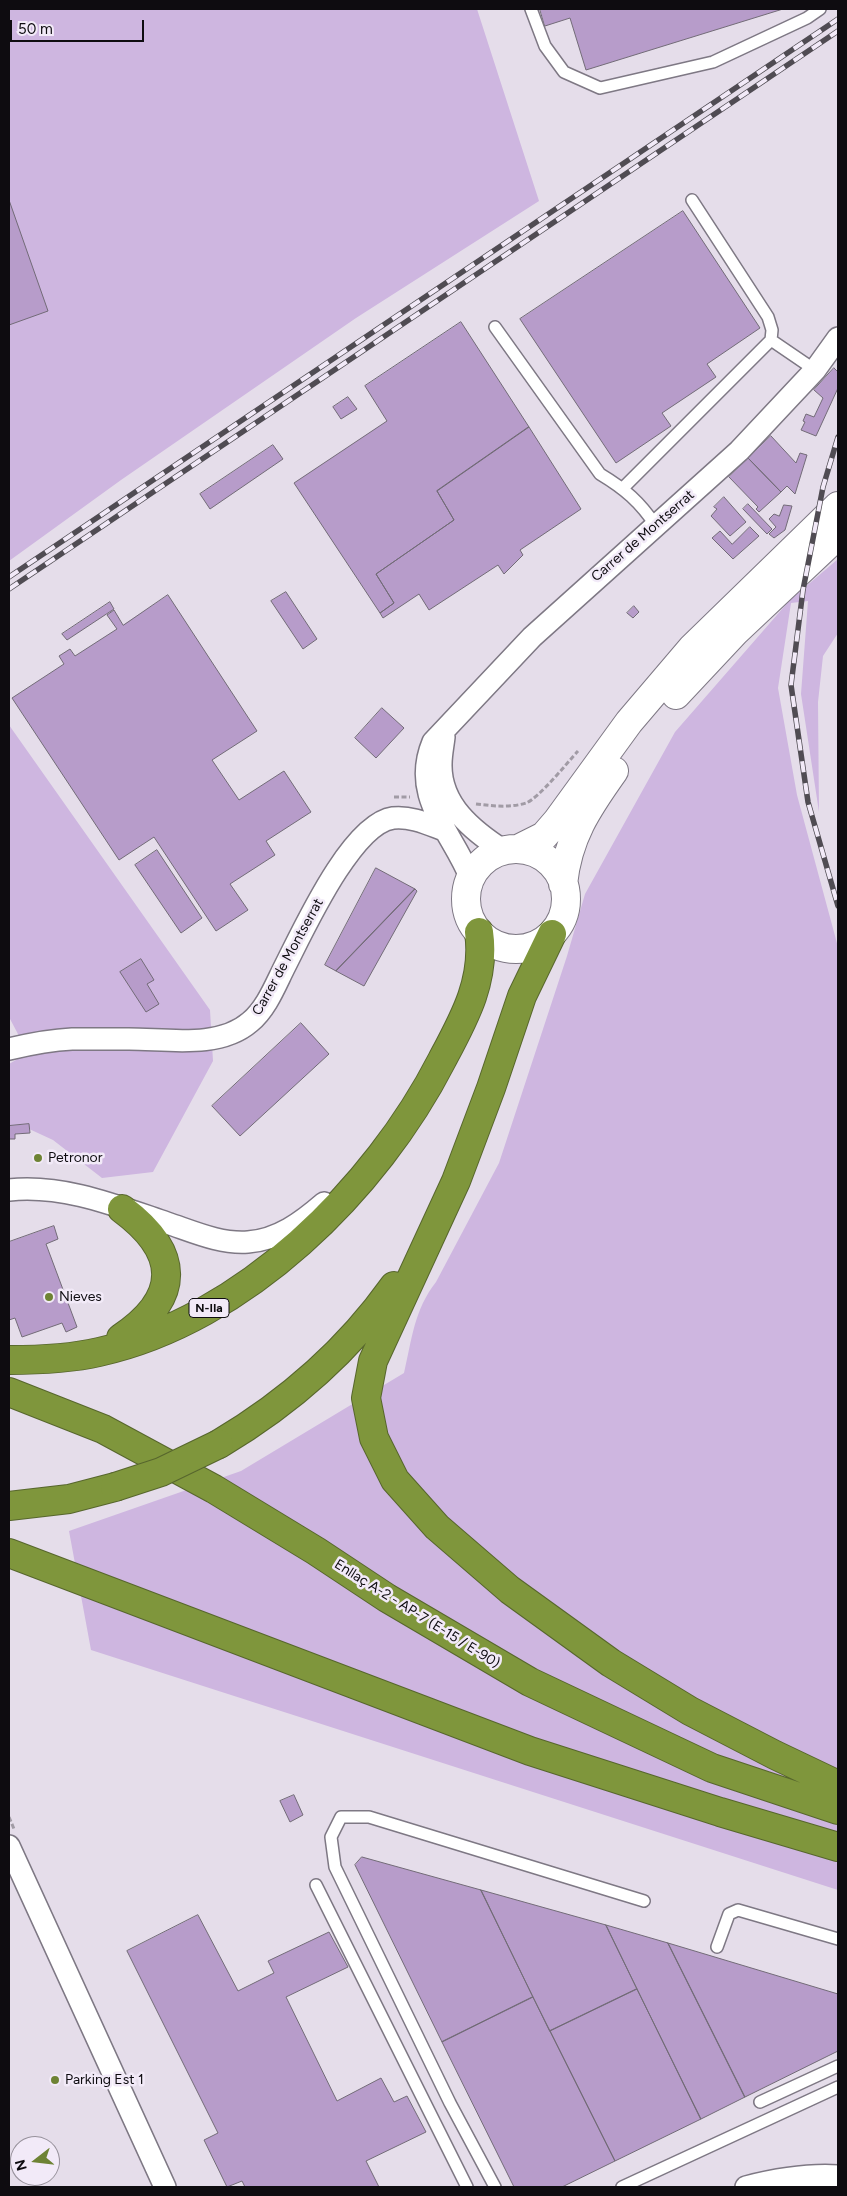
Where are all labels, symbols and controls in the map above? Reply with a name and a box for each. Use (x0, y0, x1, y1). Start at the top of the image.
scale bar (12, 10, 146, 42)
text: 50 m (18, 20, 53, 38)
street label: Carrer de Montserrat (588, 487, 698, 585)
street label: Carrer de Montserrat (249, 896, 327, 1018)
place label: Petronor (48, 1150, 102, 1166)
marker: Petronor (32, 1152, 44, 1164)
place label: Nieves (59, 1289, 102, 1305)
marker: Nieves (43, 1291, 55, 1303)
road number: N-IIa (189, 1299, 229, 1318)
street label: Enllaç A-2 - AP-7 (E-15 / E-90) (331, 1556, 503, 1672)
place label: Parking Est 1 (65, 2072, 144, 2088)
marker: Parking Est 1 (49, 2074, 61, 2086)
north arrow (10, 2136, 60, 2186)
text: N (11, 2157, 31, 2173)

